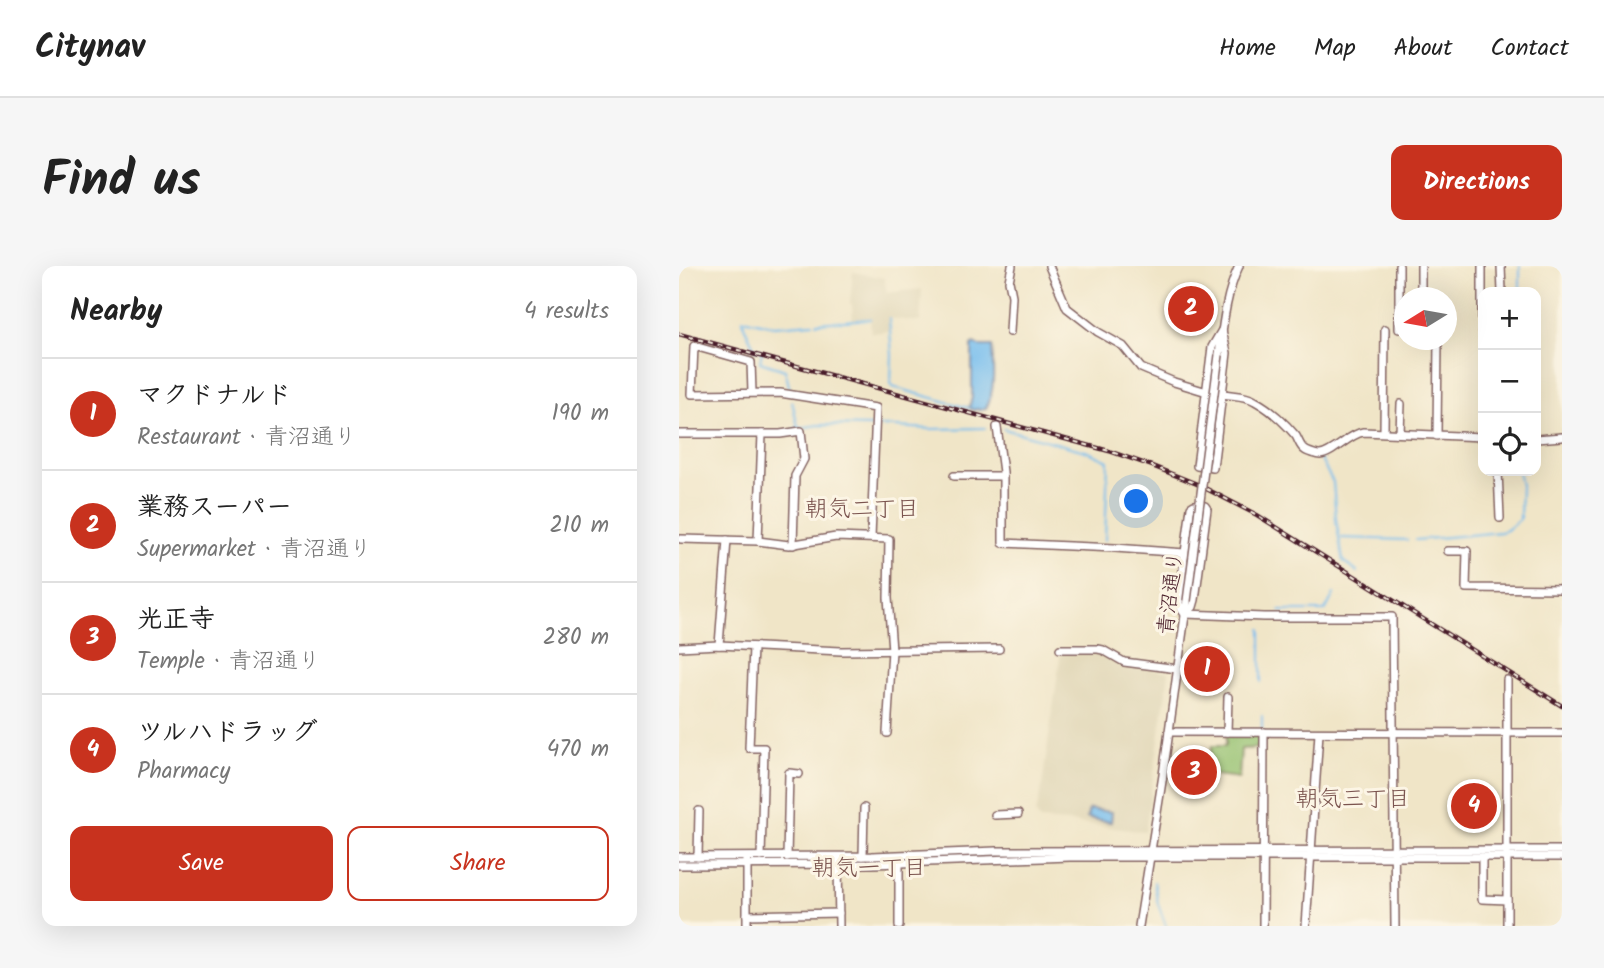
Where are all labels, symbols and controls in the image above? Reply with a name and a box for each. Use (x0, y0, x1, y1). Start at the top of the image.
text: Citynav (35, 22, 145, 75)
text: Home (1219, 29, 1276, 68)
text: Map (1314, 29, 1356, 68)
text: About (1394, 29, 1452, 68)
text: Contact (1490, 29, 1569, 68)
text: Find us (42, 143, 200, 221)
button: Directions (1391, 145, 1562, 220)
pin: 2 (1168, 283, 1214, 335)
north arrow (1394, 287, 1457, 350)
map controls (1478, 287, 1541, 476)
button: + (1478, 287, 1541, 350)
text: Nearby (70, 288, 162, 336)
text: 4 results (524, 294, 609, 330)
button: − (1478, 350, 1541, 413)
text: マクドナルド (137, 375, 292, 417)
text: 1 (90, 396, 96, 432)
text: 190 m (552, 396, 609, 432)
button: locate (1478, 413, 1541, 476)
text: Restaurant · 青沼通り (137, 420, 357, 456)
your location (1119, 484, 1153, 518)
text: 業務スーパー (137, 487, 292, 529)
district label: 朝気二丁目 (805, 492, 920, 528)
text: 2 (86, 508, 100, 544)
text: 210 m (549, 508, 609, 544)
text: Supermarket · 青沼通り (137, 532, 372, 568)
street label: 青沼通り (1150, 549, 1193, 637)
text: 光正寺 (137, 599, 215, 641)
text: 3 (87, 620, 99, 656)
text: 280 m (543, 620, 609, 656)
pin: 1 (1184, 643, 1230, 695)
text: Temple · 青沼通り (137, 644, 321, 680)
text: ツルハドラッグ (137, 712, 317, 754)
text: 4 (87, 732, 99, 768)
text: 470 m (547, 732, 609, 768)
pin: 3 (1171, 746, 1217, 798)
text: Pharmacy (137, 754, 230, 790)
pin: 4 (1451, 780, 1497, 832)
district label: 朝気三丁目 (1296, 782, 1411, 818)
button: Save (70, 826, 333, 901)
button: Share (347, 826, 609, 901)
district label: 朝気一丁目 (812, 851, 927, 887)

